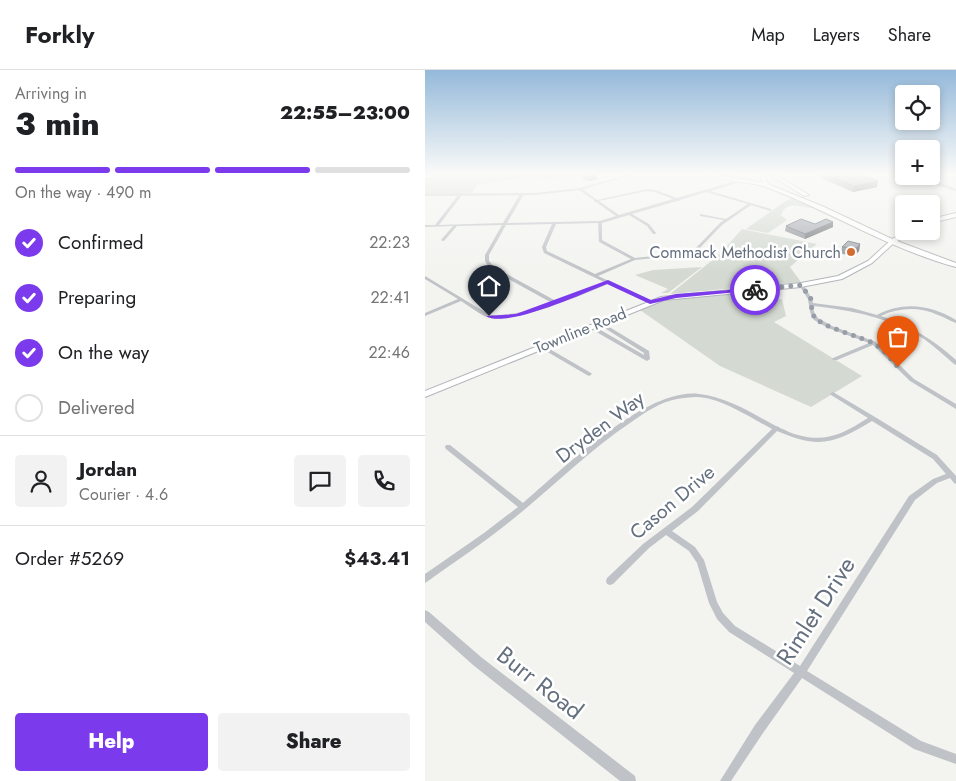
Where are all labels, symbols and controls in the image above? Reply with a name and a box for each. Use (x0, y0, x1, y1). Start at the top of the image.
text: Forkly (25, 17, 94, 52)
text: Map (751, 22, 785, 48)
text: Layers (813, 22, 860, 48)
text: Share (888, 22, 931, 48)
text: Arriving in (15, 82, 87, 105)
map controls (895, 85, 940, 240)
button: locate (895, 85, 940, 130)
text: 22:55–23:00 (280, 99, 410, 126)
text: 3 min (15, 101, 100, 147)
button: + (895, 140, 940, 185)
text: On the way · 490 m (15, 181, 151, 204)
button: − (895, 195, 940, 240)
icon: check (15, 229, 43, 257)
text: Confirmed (58, 229, 144, 256)
text: 22:23 (369, 231, 410, 254)
place label: Commack Methodist Church (650, 241, 841, 264)
marker: Commack Methodist Church (845, 246, 857, 258)
pin (468, 265, 510, 316)
courier (730, 265, 780, 315)
icon: home (475, 272, 503, 300)
icon: bike (741, 276, 769, 304)
icon: check (15, 284, 43, 312)
text: Preparing (58, 284, 136, 311)
text: 22:41 (370, 286, 410, 309)
street label: Townline Road (531, 302, 630, 359)
pin (877, 316, 919, 367)
icon: bag (884, 323, 912, 351)
icon: check (15, 339, 43, 367)
text: On the way (58, 339, 149, 366)
text: 22:46 (368, 341, 410, 364)
street label: Dryden Way (550, 384, 651, 470)
text: Delivered (58, 394, 135, 421)
button: person (15, 455, 67, 507)
button: chat (294, 455, 346, 507)
button: phone (358, 455, 410, 507)
text: Jordan (79, 456, 137, 483)
street label: Cason Drive (623, 458, 721, 547)
text: Courier · 4.6 (79, 483, 168, 506)
text: Order #5269 (15, 545, 124, 572)
text: $43.41 (344, 545, 410, 572)
street label: Rimlet Drive (768, 550, 864, 672)
street label: Burr Road (490, 638, 591, 728)
button: Help (15, 713, 208, 771)
button: Share (218, 713, 410, 771)

